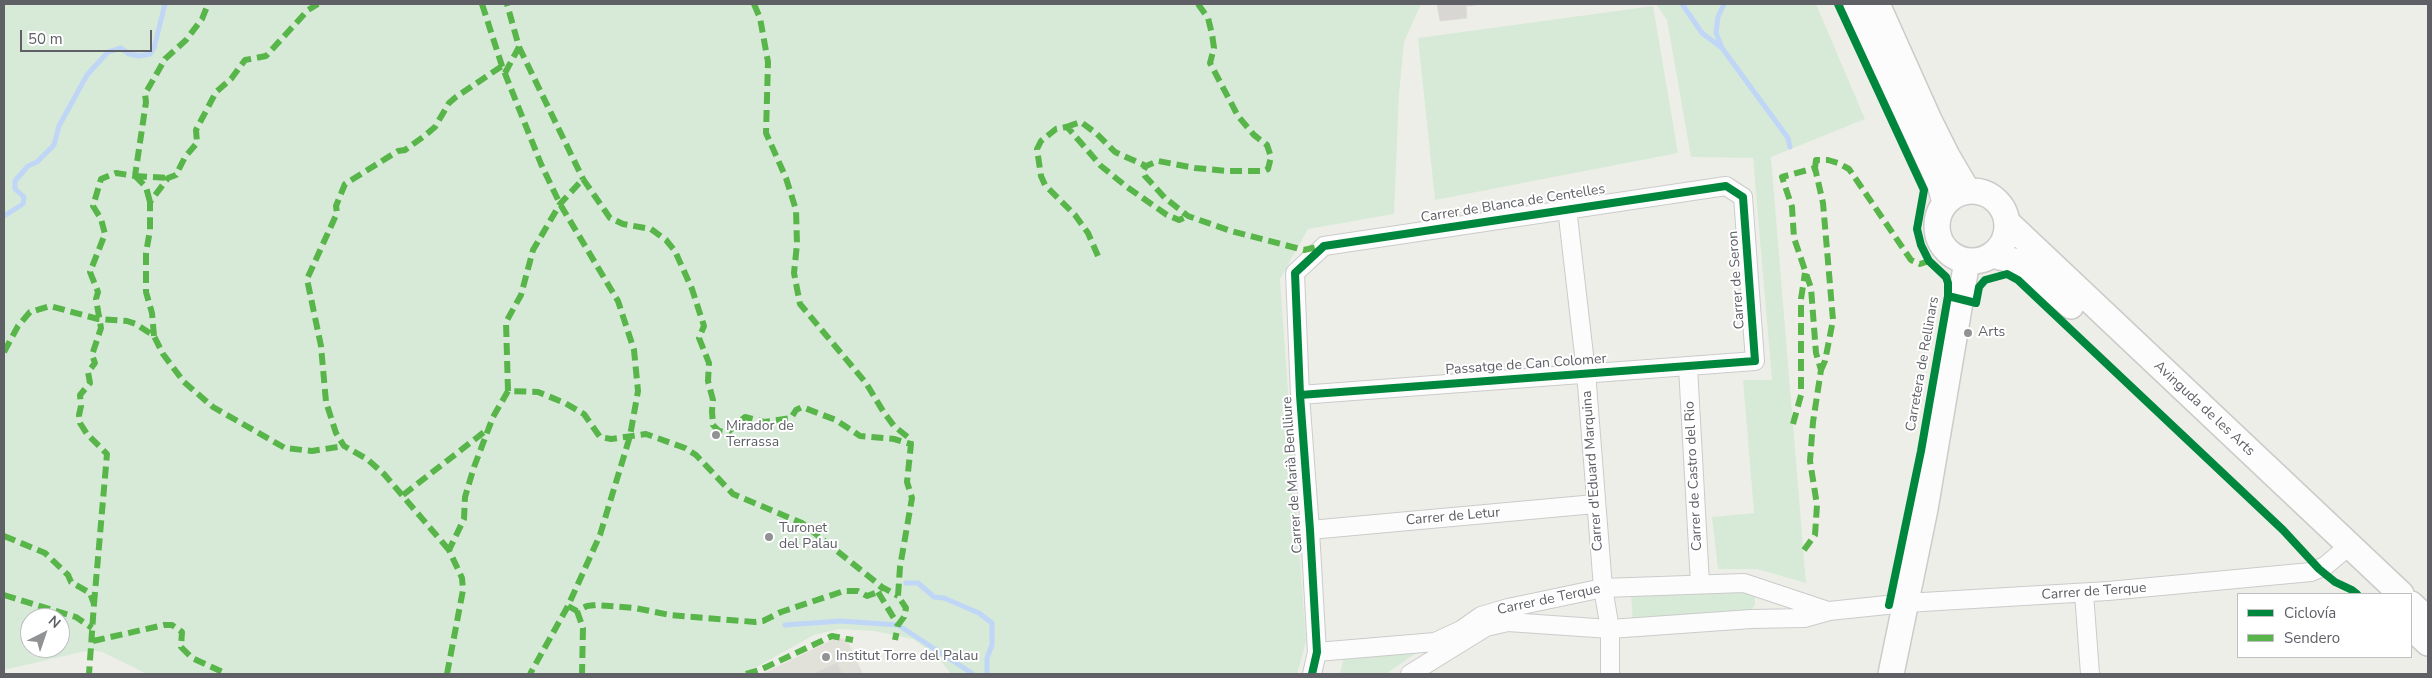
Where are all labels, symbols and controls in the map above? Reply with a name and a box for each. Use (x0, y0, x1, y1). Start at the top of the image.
scale bar (22, 20, 155, 52)
text: 50 m (28, 29, 63, 49)
street label: Carrer de Blanca de Centelles (1420, 181, 1606, 227)
street label: Carrer de Seron (1725, 230, 1749, 330)
street label: Carretera de Rellinars (1903, 295, 1943, 433)
place label: Arts (1978, 325, 2005, 341)
marker: Arts (1962, 327, 1974, 339)
street label: Passatge de Can Colomer (1445, 351, 1607, 379)
street label: Avinguda de les Arts (2150, 358, 2258, 460)
street label: Carrer d'Eduard Marquina (1579, 390, 1607, 552)
street label: Carrer de Marià Benlliure (1279, 396, 1307, 554)
street label: Carrer de Castro del Rio (1682, 401, 1706, 551)
place label: Mirador de Terrassa (726, 419, 794, 452)
marker: Mirador de Terrassa (710, 429, 722, 441)
street label: Carrer de Letur (1405, 505, 1501, 529)
place label: Turonet del Palau (779, 521, 838, 554)
marker: Turonet del Palau (763, 531, 775, 543)
street label: Carrer de Terque (2041, 580, 2147, 604)
street label: Carrer de Terque (1496, 581, 1602, 619)
legend (2237, 593, 2412, 658)
text: Ciclovía (2284, 603, 2336, 623)
north arrow (20, 608, 70, 658)
text: N (44, 611, 65, 633)
text: Sendero (2284, 628, 2340, 648)
place label: Institut Torre del Palau (836, 649, 978, 665)
marker: Institut Torre del Palau (820, 651, 832, 663)

